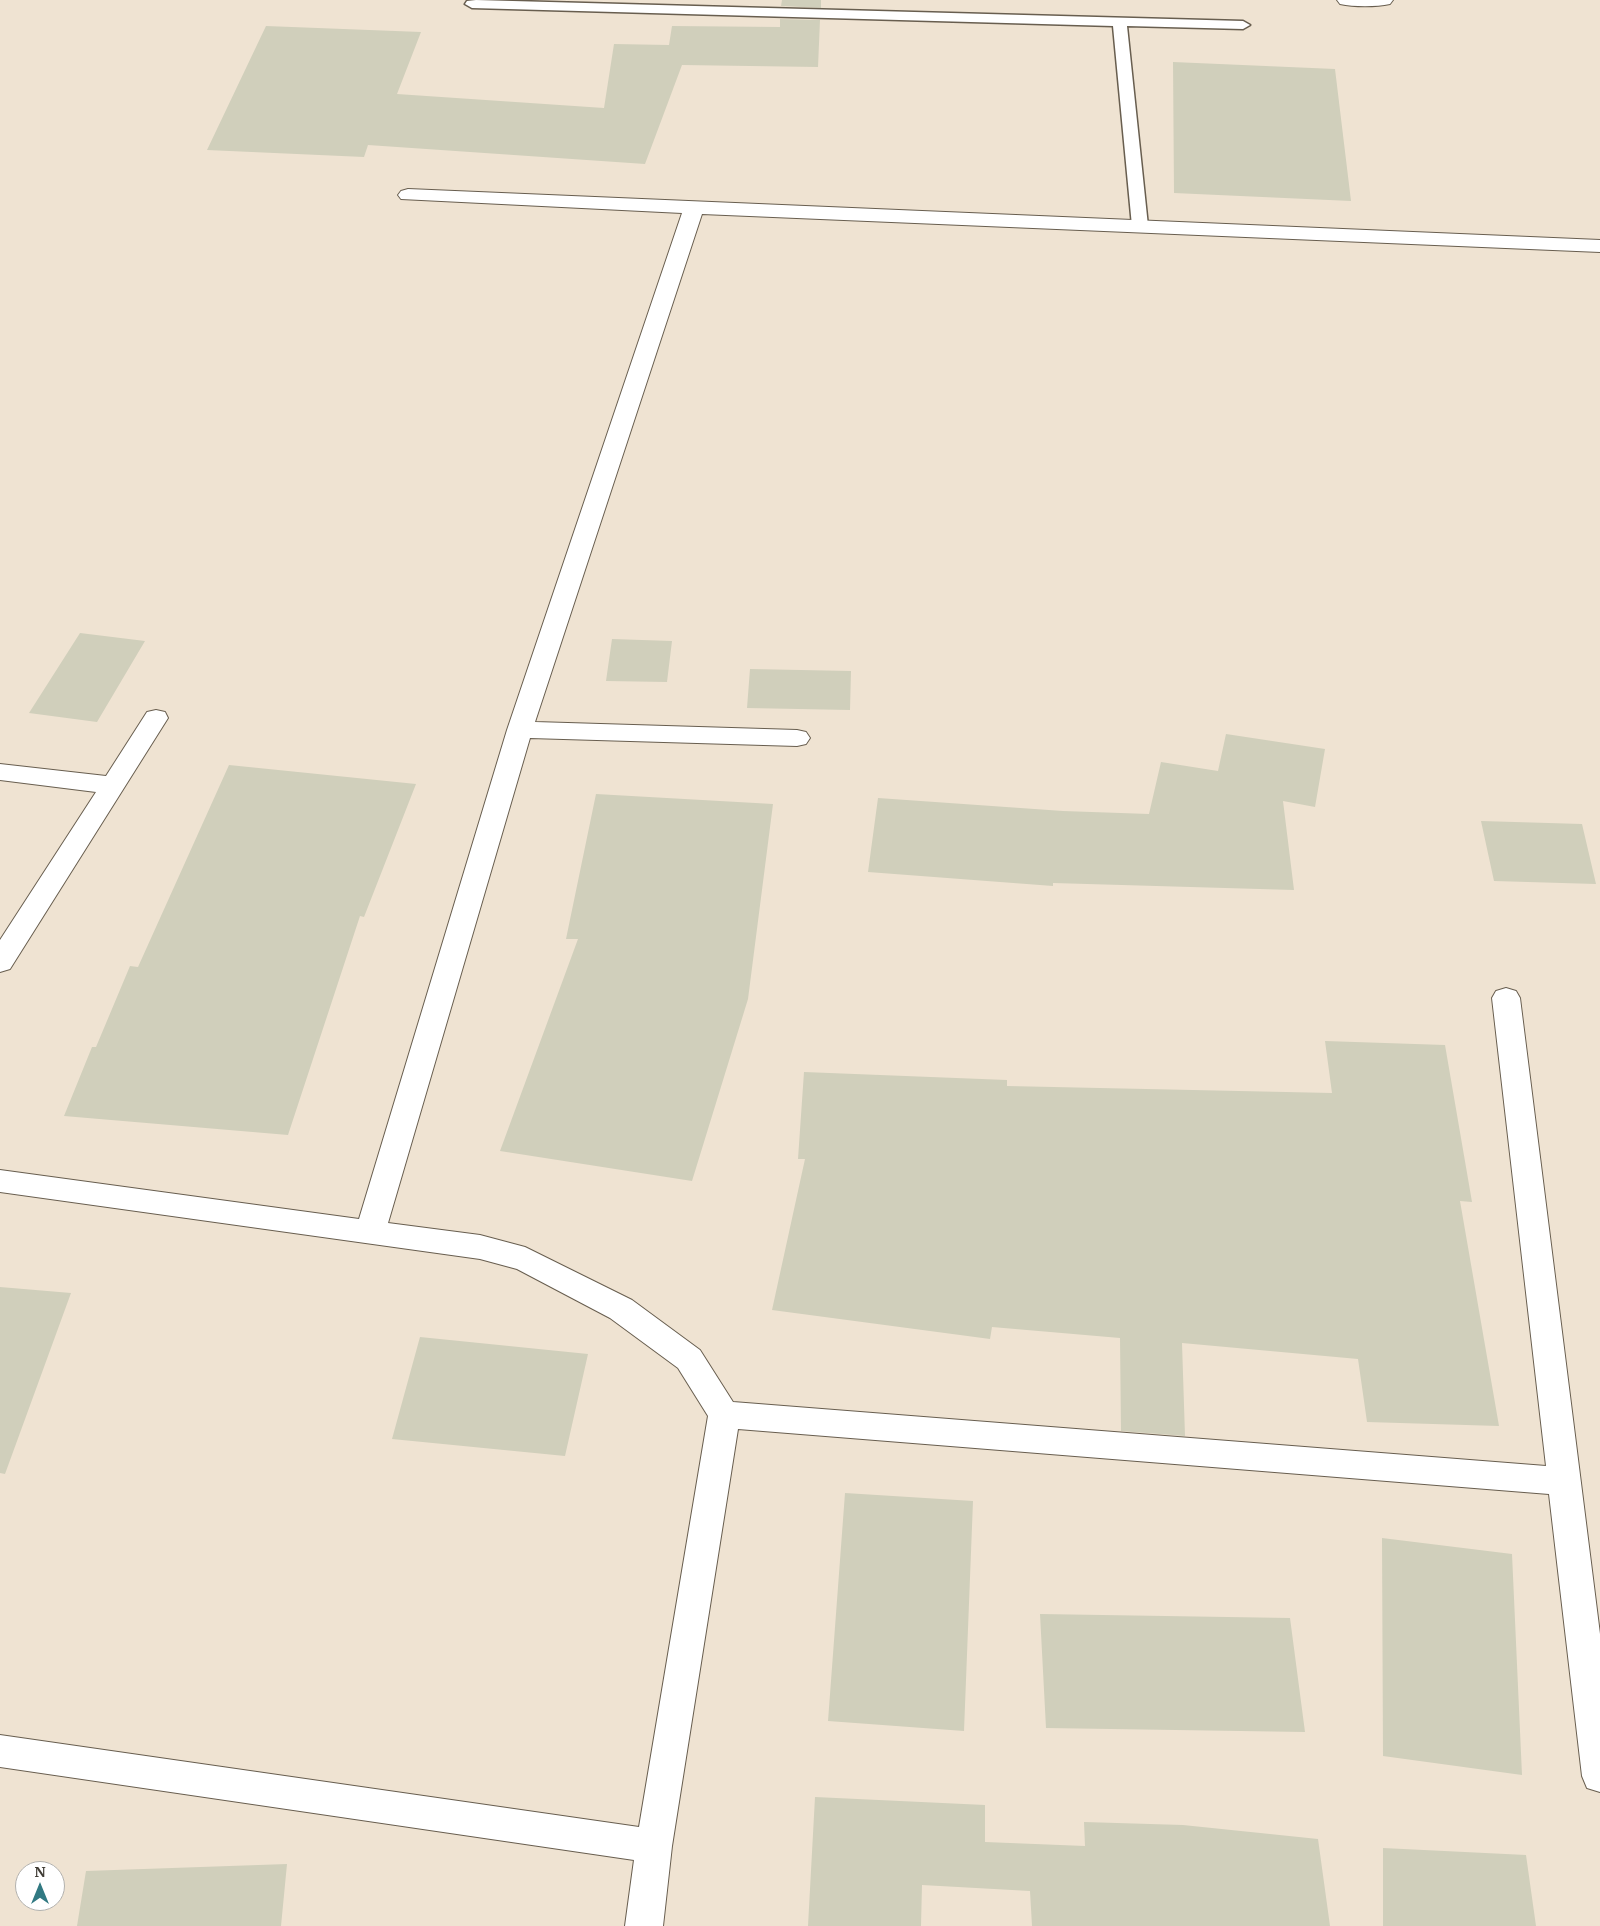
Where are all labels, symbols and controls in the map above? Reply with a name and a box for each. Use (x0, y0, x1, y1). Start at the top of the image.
north arrow (15, 1861, 65, 1911)
text: N (34, 1863, 46, 1881)

